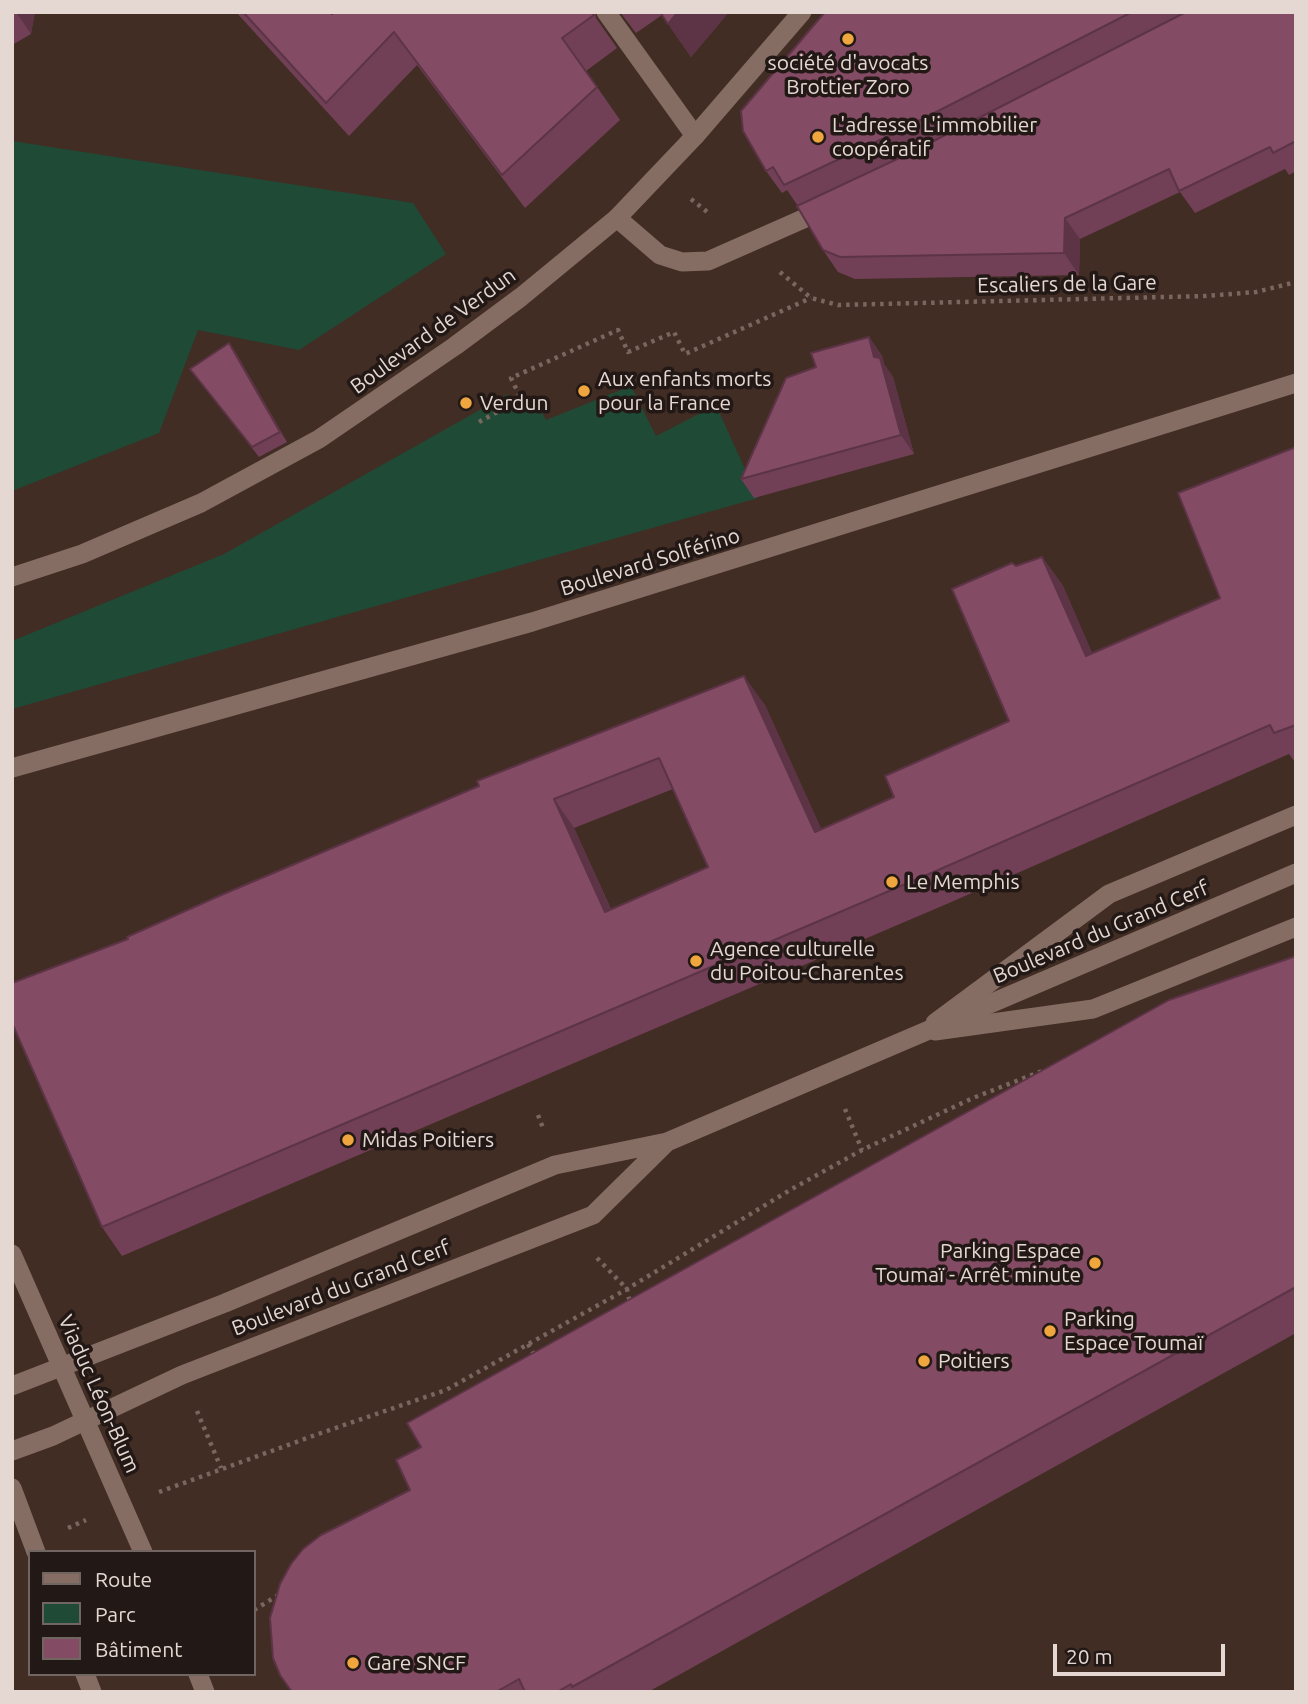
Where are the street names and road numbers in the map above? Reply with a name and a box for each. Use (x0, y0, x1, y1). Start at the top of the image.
street label: Boulevard de Verdun (346, 263, 520, 399)
street label: Escaliers de la Gare (977, 270, 1157, 298)
street label: Boulevard Solférino (557, 523, 743, 601)
street label: Boulevard du Grand Cerf (989, 875, 1213, 989)
street label: Boulevard du Grand Cerf (228, 1235, 454, 1341)
street label: Viaduc Léon-Blum (53, 1311, 145, 1477)

